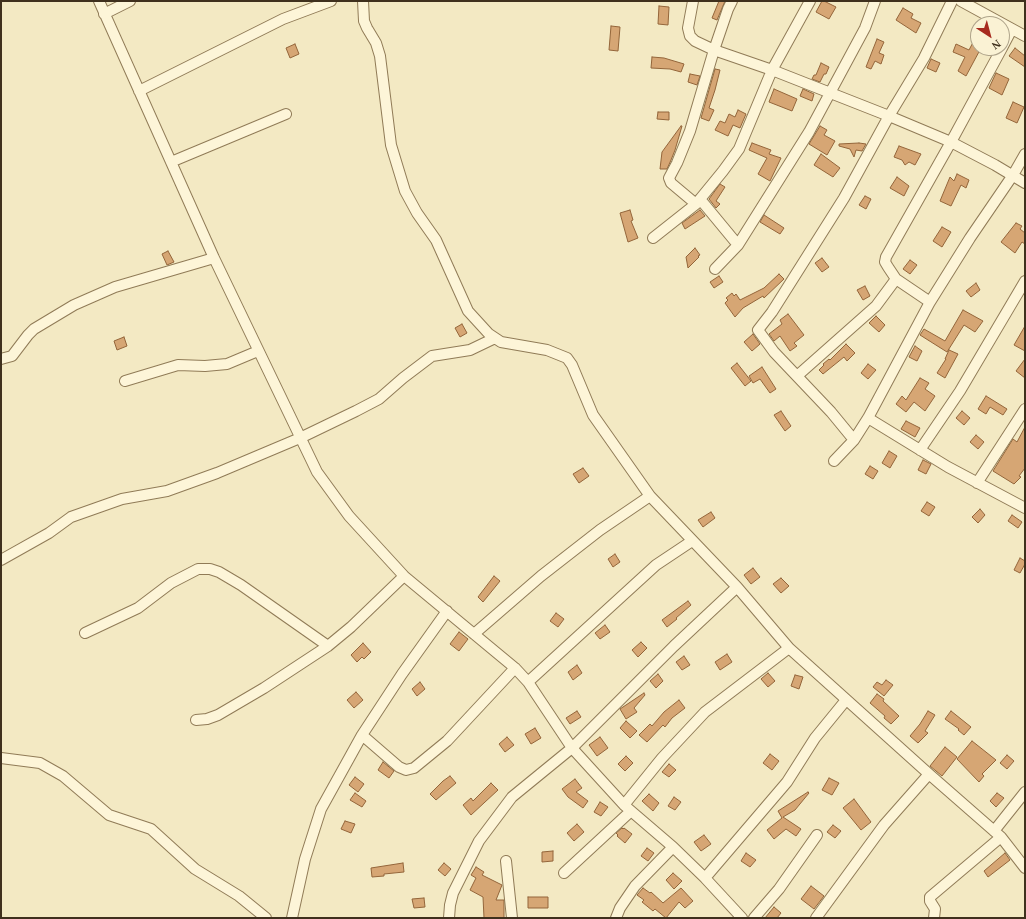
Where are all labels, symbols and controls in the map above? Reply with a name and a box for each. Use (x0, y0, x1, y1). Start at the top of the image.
north arrow (970, 16, 1010, 56)
text: N (990, 38, 1003, 52)

